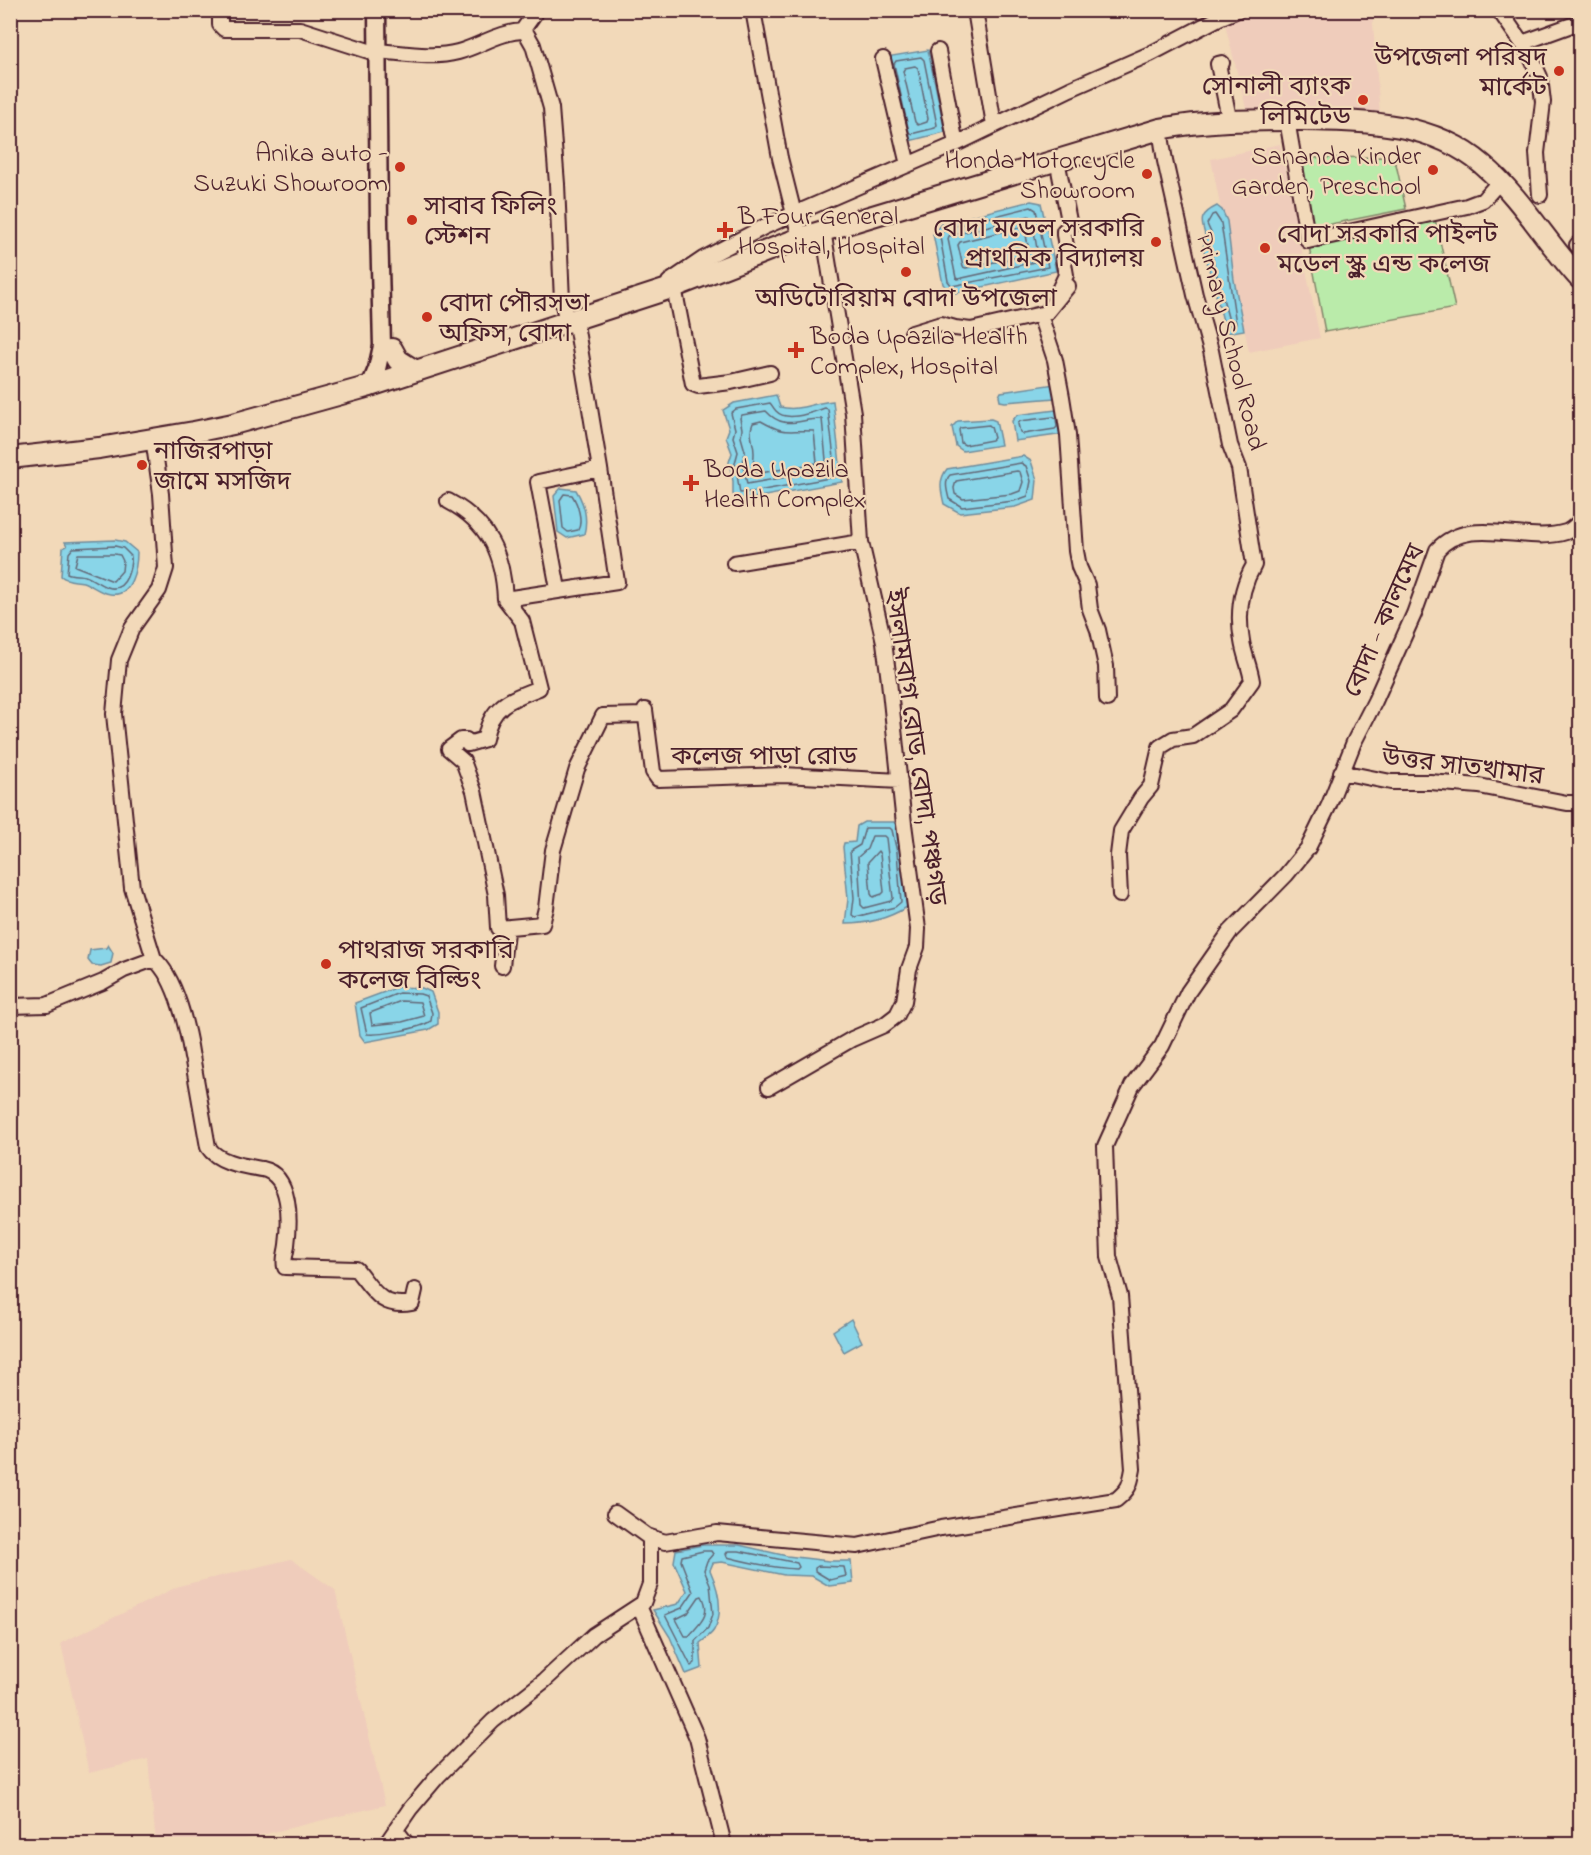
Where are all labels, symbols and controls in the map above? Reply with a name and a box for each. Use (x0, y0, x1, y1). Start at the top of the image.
place label: উপজেলা পরিষদ মার্কেট (1373, 40, 1548, 108)
marker: উপজেলা পরিষদ মার্কেট (1552, 64, 1566, 78)
place label: সোনালী ব্যাংক লিমিটেড (1202, 69, 1352, 137)
marker: সোনালী ব্যাংক লিমিটেড (1356, 93, 1370, 107)
place label: Anika auto - Suzuki Showroom (193, 136, 388, 204)
place label: Sananda Kinder Garden, Preschool (1232, 139, 1422, 207)
place label: Honda Motorcycle Showroom (944, 143, 1135, 211)
marker: Anika auto - Suzuki Showroom (393, 160, 407, 174)
marker: Sananda Kinder Garden, Preschool (1426, 163, 1440, 177)
marker: Honda Motorcycle Showroom (1140, 167, 1154, 181)
place label: সাবাব ফিলিং স্টেশন (423, 189, 558, 257)
place label: B Four General Hospital, Hospital (737, 199, 925, 267)
place label: বোদা মডেল সরকারি প্রাথমিক বিদ্যালয় (933, 211, 1145, 279)
marker: সাবাব ফিলিং স্টেশন (405, 213, 419, 227)
place label: বোদা সরকারি পাইলট মডেল স্কুল এন্ড কলেজ (1276, 217, 1499, 285)
marker: B Four General Hospital, Hospital (716, 221, 734, 239)
street label: Primary School Road (1184, 229, 1275, 455)
marker: বোদা মডেল সরকারি প্রাথমিক বিদ্যালয় (1149, 235, 1163, 249)
marker: বোদা সরকারি পাইলট মডেল স্কুল এন্ড কলেজ (1258, 241, 1272, 255)
marker: অডিটোরিয়াম বোদা উপজেলা (899, 265, 913, 279)
place label: অডিটোরিয়াম বোদা উপজেলা (754, 281, 1058, 319)
place label: বোদা পৌরসভা অফিস, বোদা (438, 286, 590, 354)
marker: বোদা পৌরসভা অফিস, বোদা (420, 310, 434, 324)
place label: Boda Upazila Health Complex, Hospital (809, 319, 1028, 387)
marker: Boda Upazila Health Complex, Hospital (787, 341, 805, 359)
place label: নাজিরপাড়া জামে মসজিদ (153, 434, 292, 502)
place label: Boda Upazila Health Complex (703, 452, 866, 520)
marker: নাজিরপাড়া জামে মসজিদ (135, 458, 149, 472)
marker: Boda Upazila Health Complex (682, 474, 700, 492)
street label: বোদা - কালমেঘ (1335, 538, 1437, 704)
street label: ইসলামবাগ রোড, বোদা, পঞ্চগড় (873, 586, 955, 909)
street label: কলেজ পাড়া রোড (670, 739, 858, 777)
street label: উত্তর সাতখামার (1378, 739, 1546, 797)
place label: পাথরাজ সরকারি কলেজ বিল্ডিং (337, 933, 514, 1001)
marker: পাথরাজ সরকারি কলেজ বিল্ডিং (319, 957, 333, 971)

